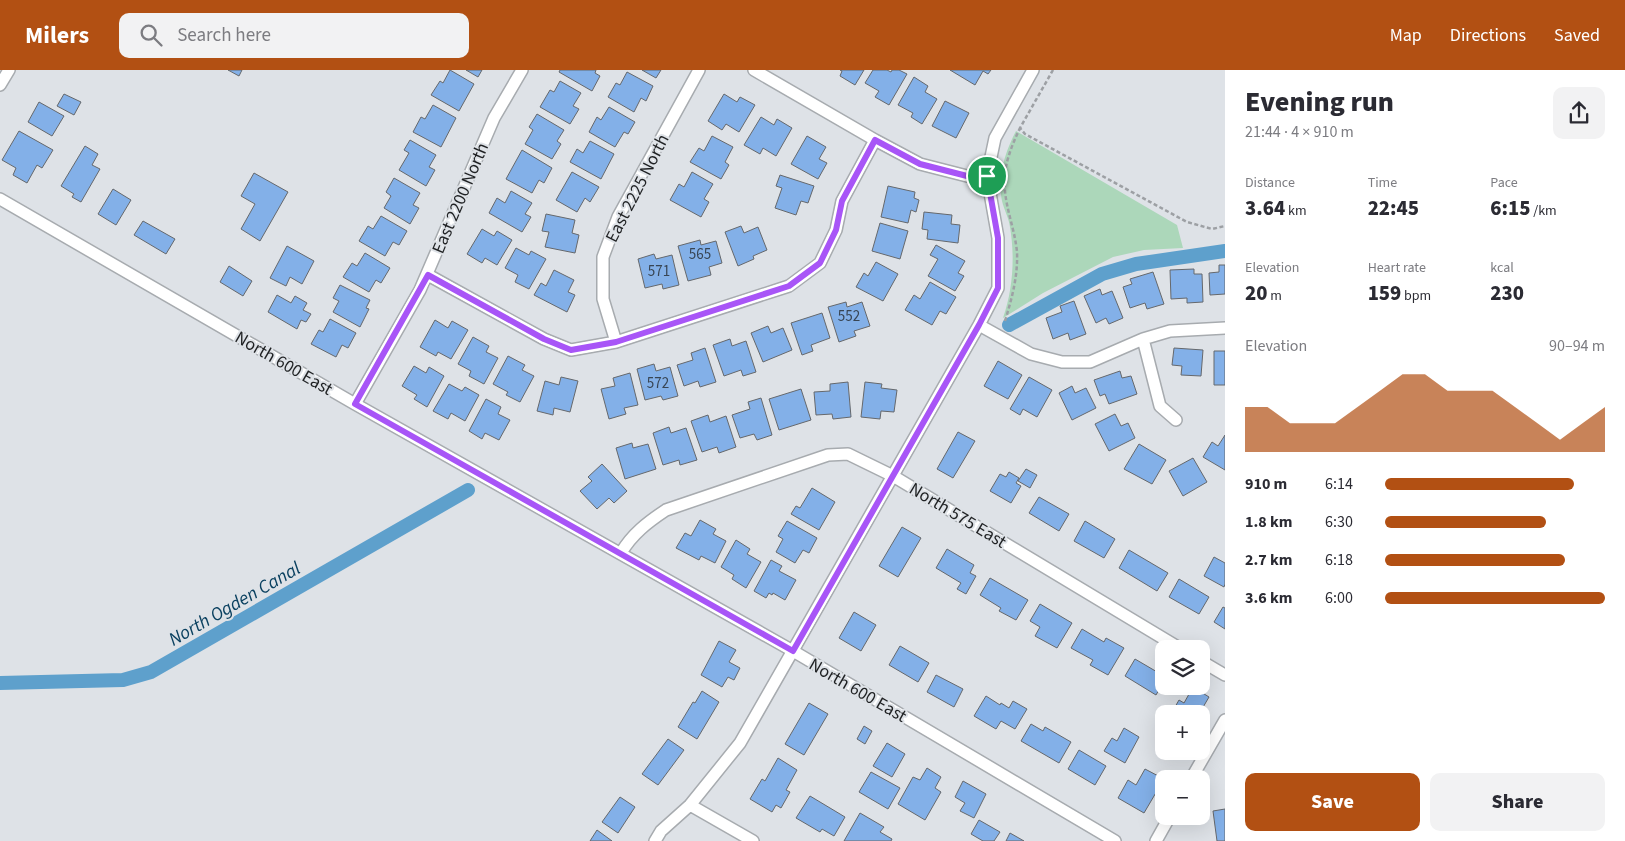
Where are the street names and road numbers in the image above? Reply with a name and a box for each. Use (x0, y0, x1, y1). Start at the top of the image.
street label: East 2225 North (599, 130, 675, 247)
street label: East 2200 North (426, 139, 495, 258)
street label: North 600 East (230, 325, 337, 402)
street label: North 575 East (904, 477, 1011, 554)
street label: North 600 East (804, 652, 911, 729)

